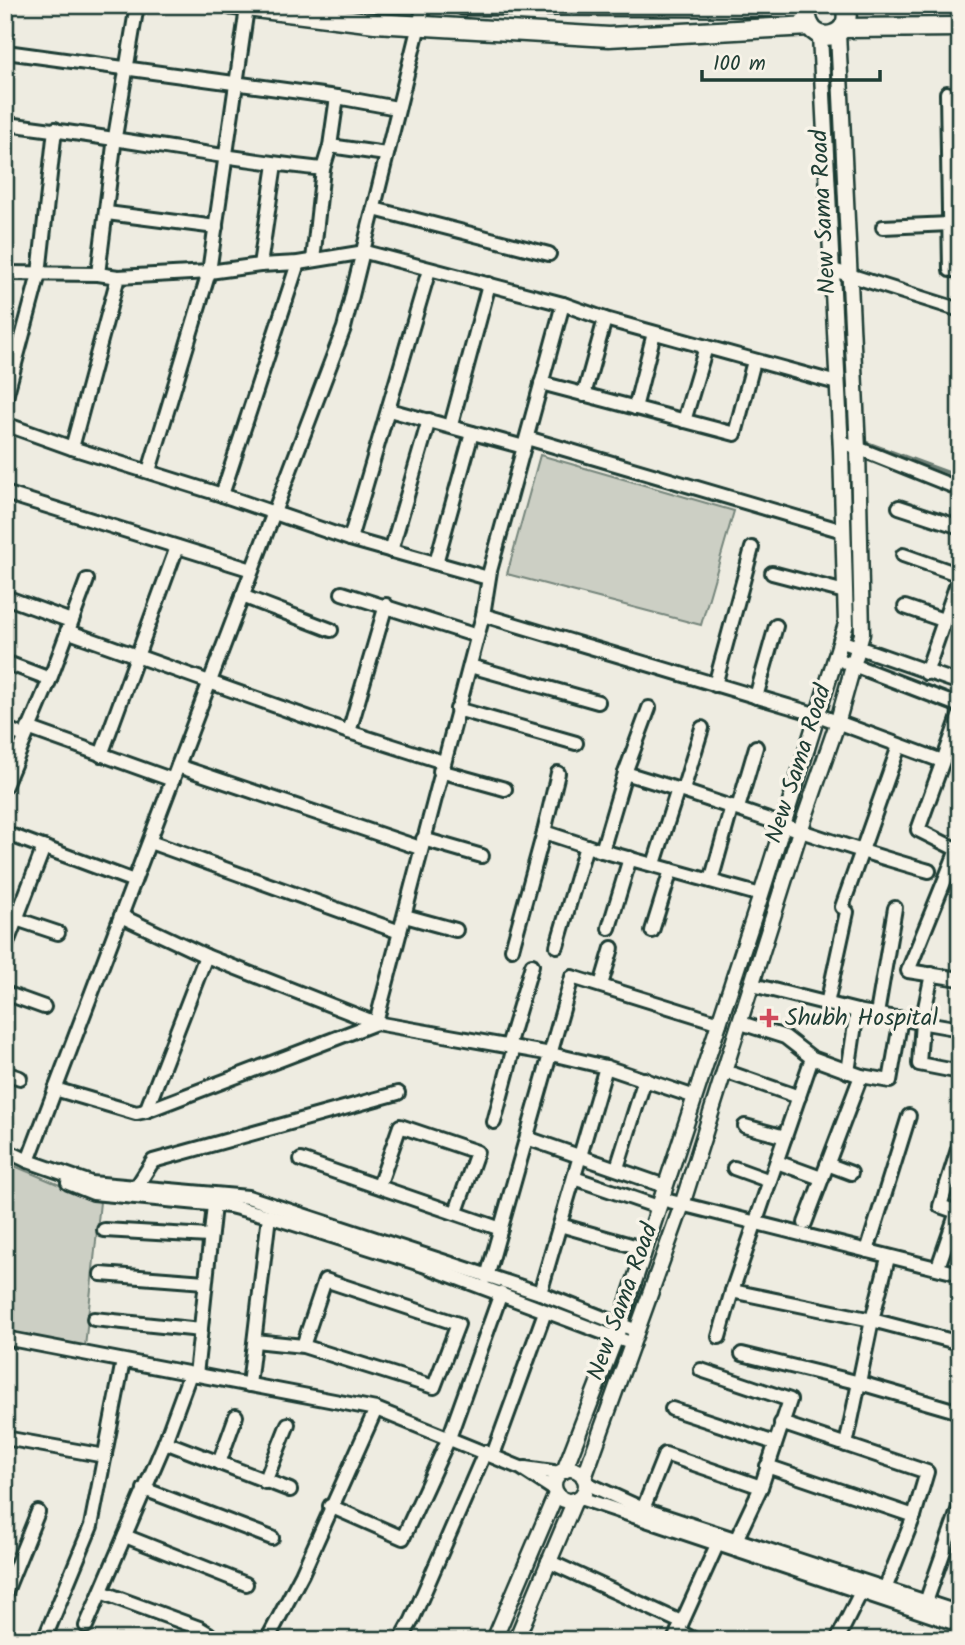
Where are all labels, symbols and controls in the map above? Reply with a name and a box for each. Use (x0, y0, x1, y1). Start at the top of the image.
scale bar (702, 38, 881, 82)
text: 100 m (713, 48, 766, 81)
street label: New Sama Road (800, 128, 848, 295)
street label: New Sama Road (755, 679, 843, 848)
place label: Shubh Hospital (785, 999, 938, 1038)
marker: Shubh Hospital (759, 1008, 779, 1028)
street label: New Sama Road (576, 1217, 670, 1386)

